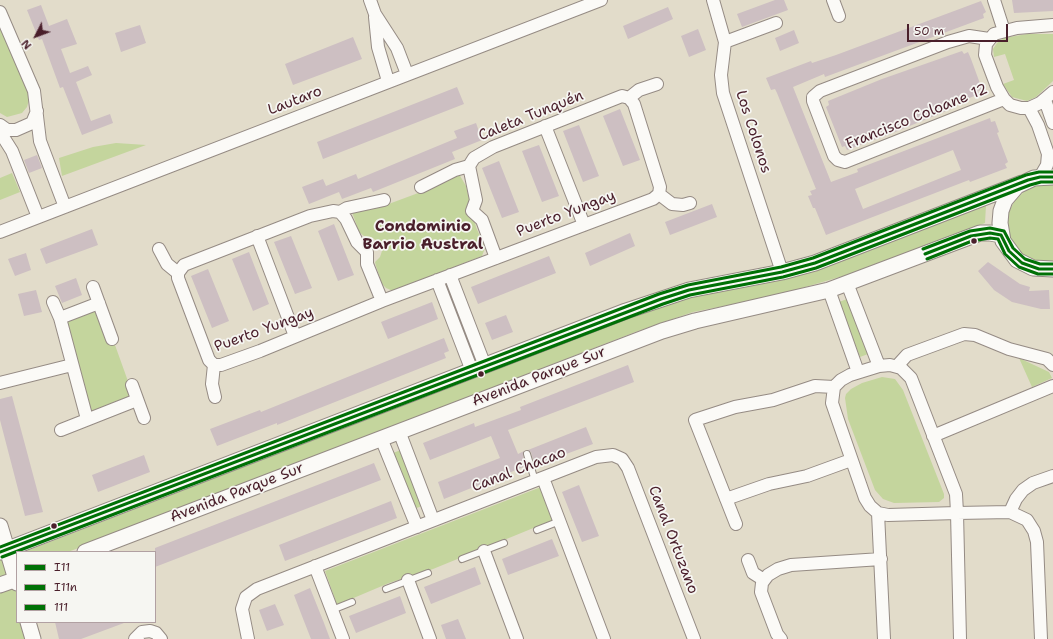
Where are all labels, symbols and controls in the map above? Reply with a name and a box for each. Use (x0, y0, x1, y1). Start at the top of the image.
north arrow (16, 16, 56, 56)
scale bar (909, 16, 1010, 42)
text: 50 m (914, 23, 944, 39)
text: N (18, 36, 35, 53)
street label: Francisco Coloane 12 (844, 80, 990, 154)
street label: Lautaro (265, 82, 325, 120)
street label: Caleta Tunquén (476, 87, 586, 145)
street label: Los Colonos (731, 88, 775, 176)
street label: Puerto Yungay (514, 187, 618, 241)
district label: Condominio Barrio Austral (363, 217, 483, 255)
unlabelled marker (969, 236, 979, 246)
street label: Puerto Yungay (212, 304, 316, 356)
street label: Avenida Parque Sur (470, 343, 608, 411)
unlabelled marker (476, 369, 486, 379)
street label: Canal Chacao (469, 444, 569, 496)
street label: Avenida Parque Sur (168, 459, 306, 527)
street label: Canal Ortuzano (644, 483, 702, 597)
unlabelled marker (49, 521, 59, 531)
legend (16, 551, 156, 623)
text: I11 (54, 559, 70, 575)
text: I11n (54, 579, 77, 595)
text: 111 (54, 599, 68, 615)

